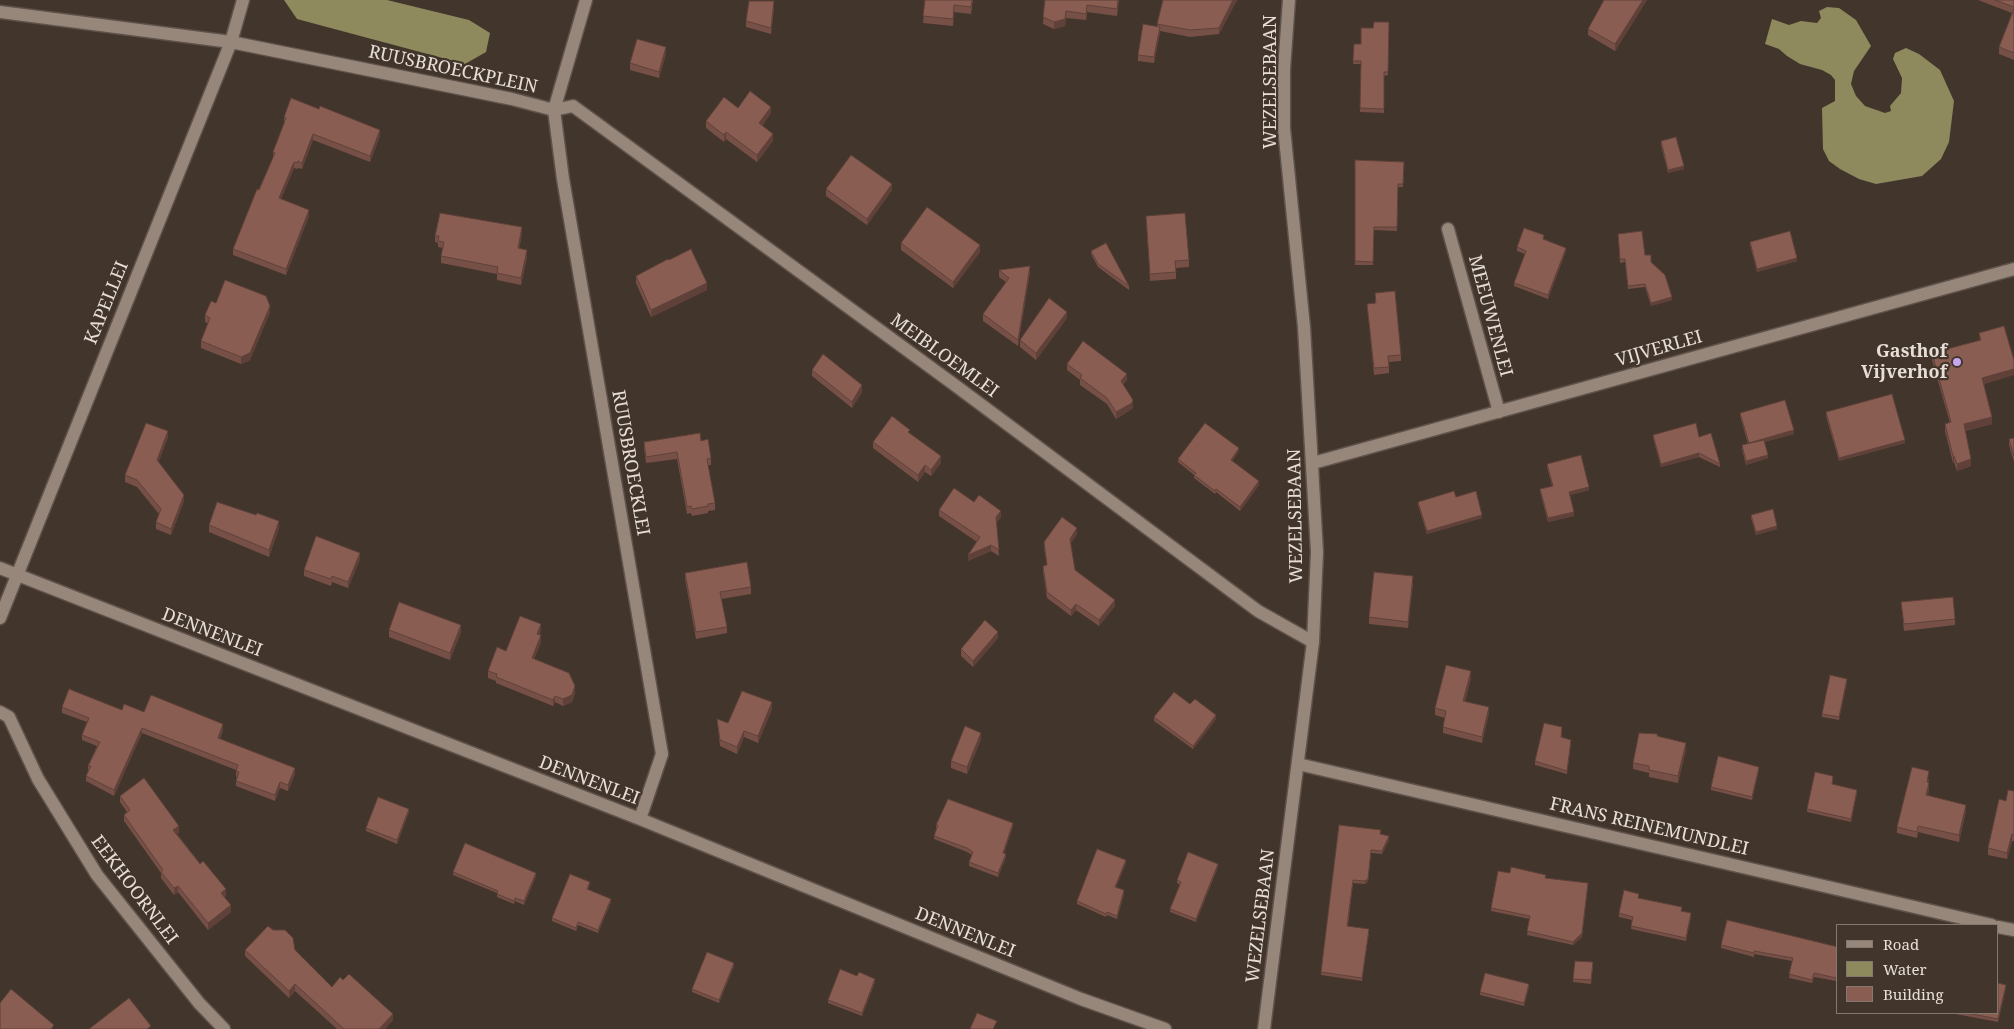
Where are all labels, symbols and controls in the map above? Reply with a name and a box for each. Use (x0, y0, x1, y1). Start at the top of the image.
street label: WEZELSEBAAN (1260, 15, 1282, 149)
street label: RUUSBROECKPLEIN (366, 42, 540, 98)
street label: MEEUWENLEI (1463, 253, 1517, 379)
street label: KAPELLEI (81, 258, 133, 348)
street label: MEIBLOEMLEI (886, 310, 1002, 402)
street label: VIJVERLEI (1613, 326, 1705, 372)
place label: Gasthof Vijverhof (1861, 341, 1947, 384)
marker: Gasthof Vijverhof (1951, 356, 1963, 368)
street label: RUUSBROECKLEI (607, 388, 653, 538)
street label: WEZELSEBAAN (1284, 448, 1308, 584)
street label: DENNENLEI (159, 604, 265, 662)
street label: DENNENLEI (536, 752, 642, 810)
street label: FRANS REINEMUNDLEI (1547, 794, 1751, 860)
street label: EEKHOORNLEI (86, 831, 182, 949)
street label: WEZELSEBAAN (1242, 848, 1280, 984)
street label: DENNENLEI (912, 903, 1018, 963)
legend (1836, 924, 1999, 1014)
text: Road (1883, 934, 1919, 954)
text: Water (1883, 959, 1926, 979)
text: Building (1883, 984, 1944, 1004)

